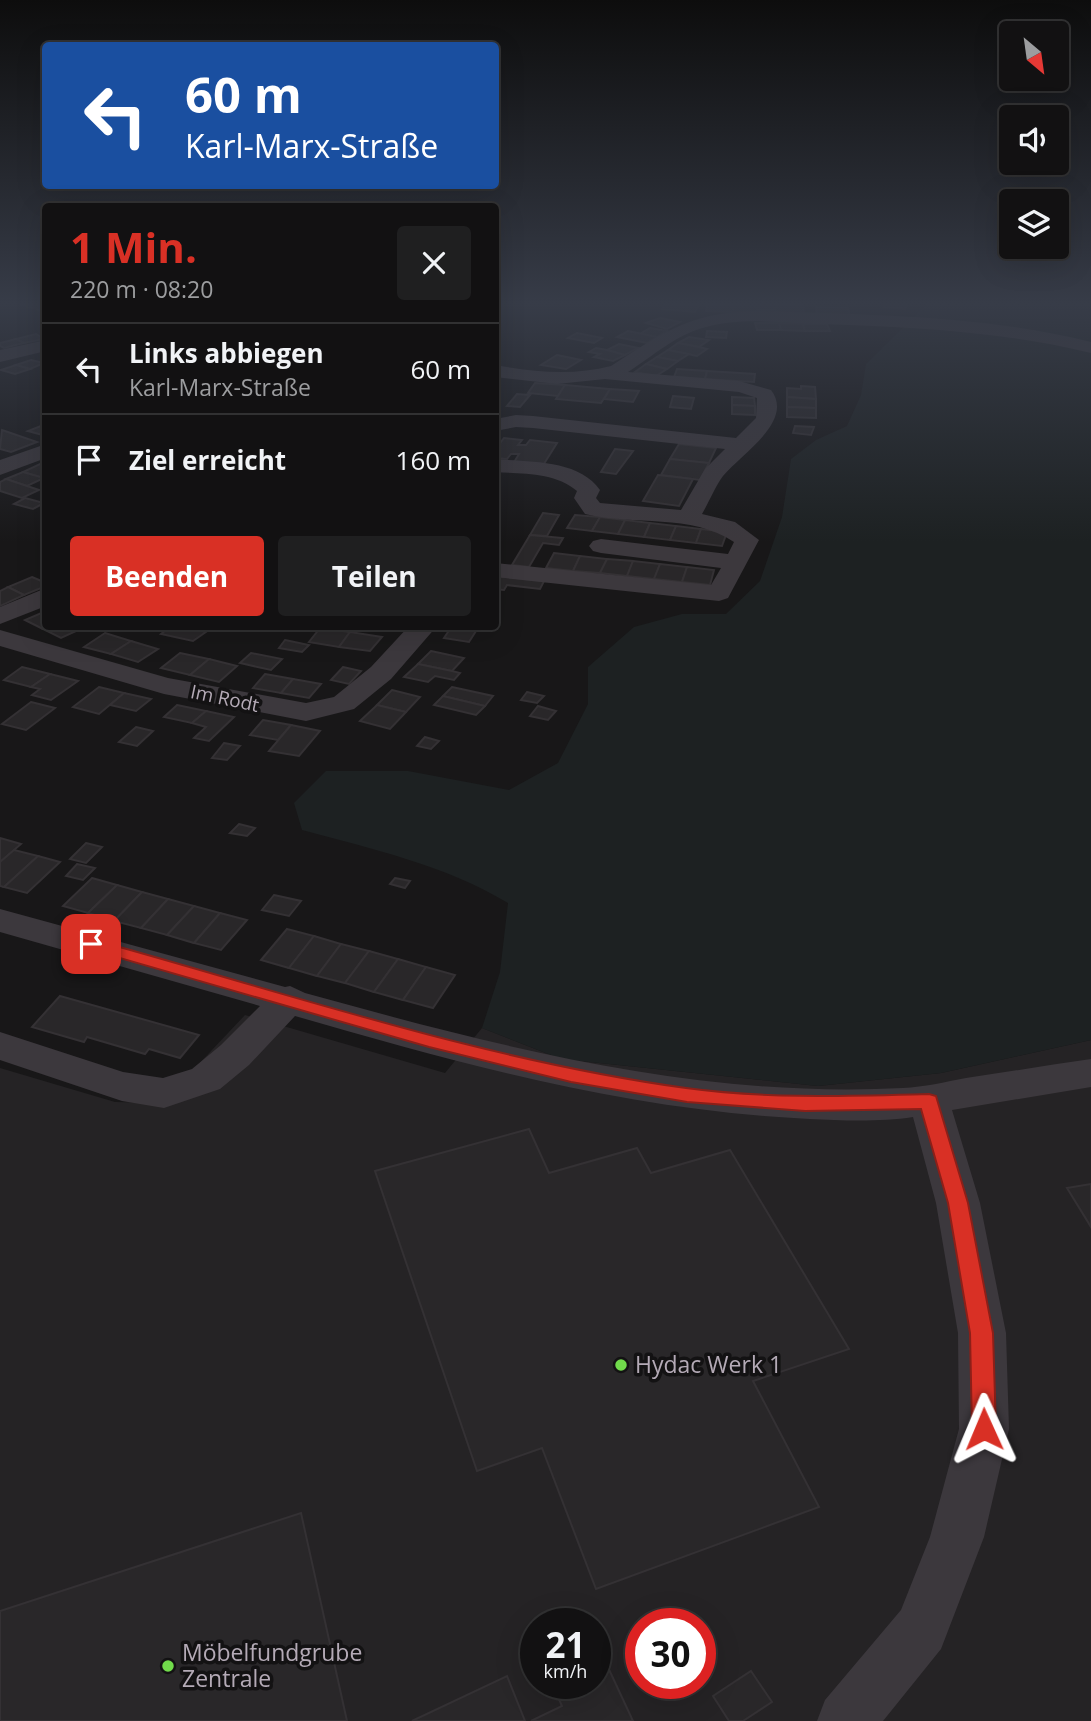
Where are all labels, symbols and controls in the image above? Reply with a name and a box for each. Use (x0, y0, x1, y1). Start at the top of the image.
north arrow (999, 21, 1069, 91)
map controls (999, 21, 1069, 259)
text: 60 m (185, 61, 302, 127)
icon: left (70, 70, 161, 161)
button: sound (999, 105, 1069, 175)
text: Karl-Marx-Straße (185, 124, 438, 167)
button: layers (999, 189, 1069, 259)
text: 1 Min. (70, 218, 197, 275)
button: close (397, 226, 471, 300)
text: 220 m · 08:20 (70, 273, 213, 305)
text: Links abbiegen (129, 335, 324, 371)
icon: left (70, 350, 108, 388)
text: 60 m (410, 351, 471, 387)
text: Karl-Marx-Straße (129, 371, 311, 403)
icon: arrive (70, 441, 108, 479)
text: Ziel erreicht (129, 442, 286, 478)
text: 160 m (396, 442, 471, 478)
button: Beenden (70, 536, 264, 616)
button: Teilen (278, 536, 471, 616)
street label: Im Rodt (188, 678, 262, 718)
pin (61, 914, 121, 974)
icon: arrive (72, 925, 110, 963)
place label: Hydac Werk 1 (635, 1348, 782, 1380)
marker: Hydac Werk 1 (613, 1357, 629, 1373)
position arrow (947, 1392, 1021, 1466)
speed limit sign: 30 (625, 1608, 716, 1699)
text: 21 (545, 1621, 586, 1668)
place label: Möbelfundgrube Zentrale (182, 1636, 362, 1694)
marker: Möbelfundgrube Zentrale (160, 1658, 176, 1674)
text: km/h (544, 1659, 587, 1683)

